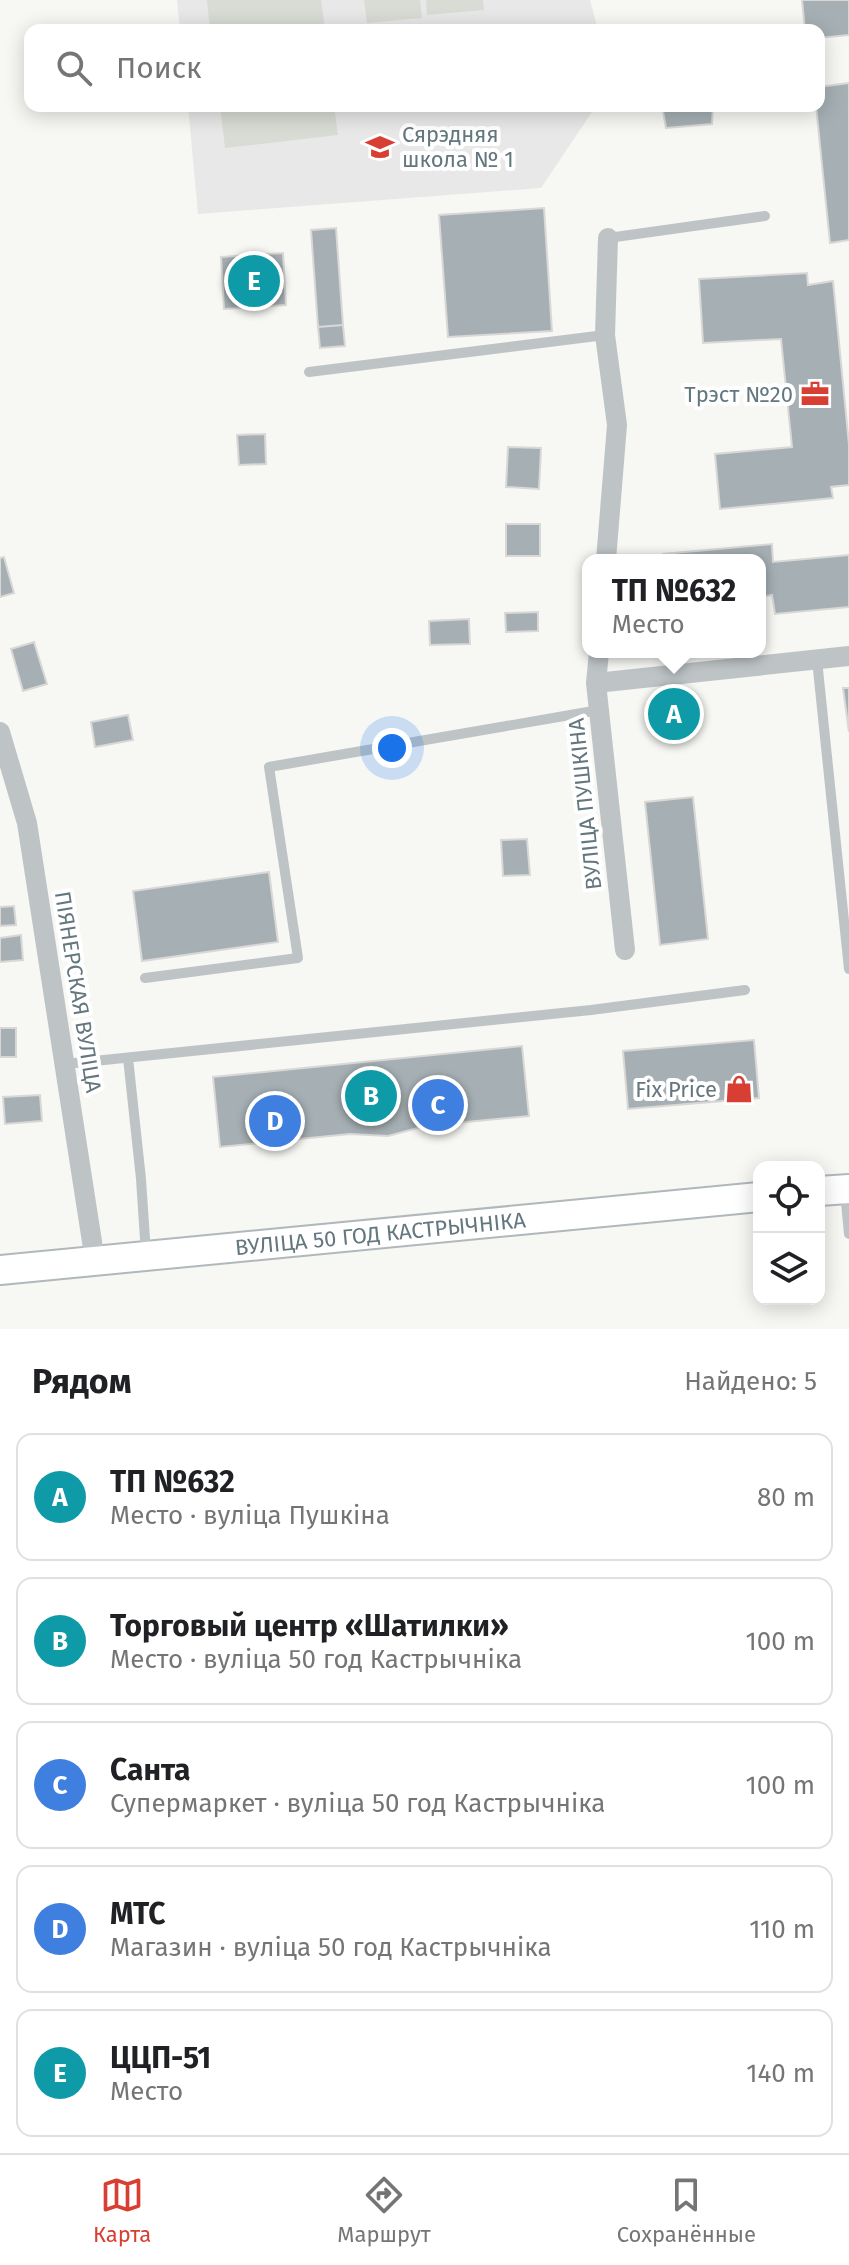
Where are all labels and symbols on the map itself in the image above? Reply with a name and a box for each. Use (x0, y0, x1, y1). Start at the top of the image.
place label: Сярэдняя школа № 1 (402, 121, 514, 173)
school or university icon: Сярэдняя школа № 1 (365, 132, 395, 162)
pin: E (228, 251, 280, 311)
office icon: Трэст №20 (800, 379, 830, 409)
place label: Трэст №20 (684, 381, 793, 408)
pin: A (648, 684, 700, 744)
street label: ВУЛІЦА ПУШКІНА (563, 716, 607, 891)
your location (372, 728, 412, 768)
street label: ПІЯНЕРСКАЯ ВУЛІЦА (49, 889, 107, 1095)
pin: B (345, 1066, 397, 1126)
shop icon: Fix Price (724, 1074, 754, 1104)
pin: C (412, 1075, 464, 1135)
place label: Fix Price (635, 1076, 717, 1103)
pin: D (249, 1091, 301, 1151)
street label: ВУЛІЦА 50 ГОД КАСТРЫЧНІКА (234, 1206, 527, 1261)

